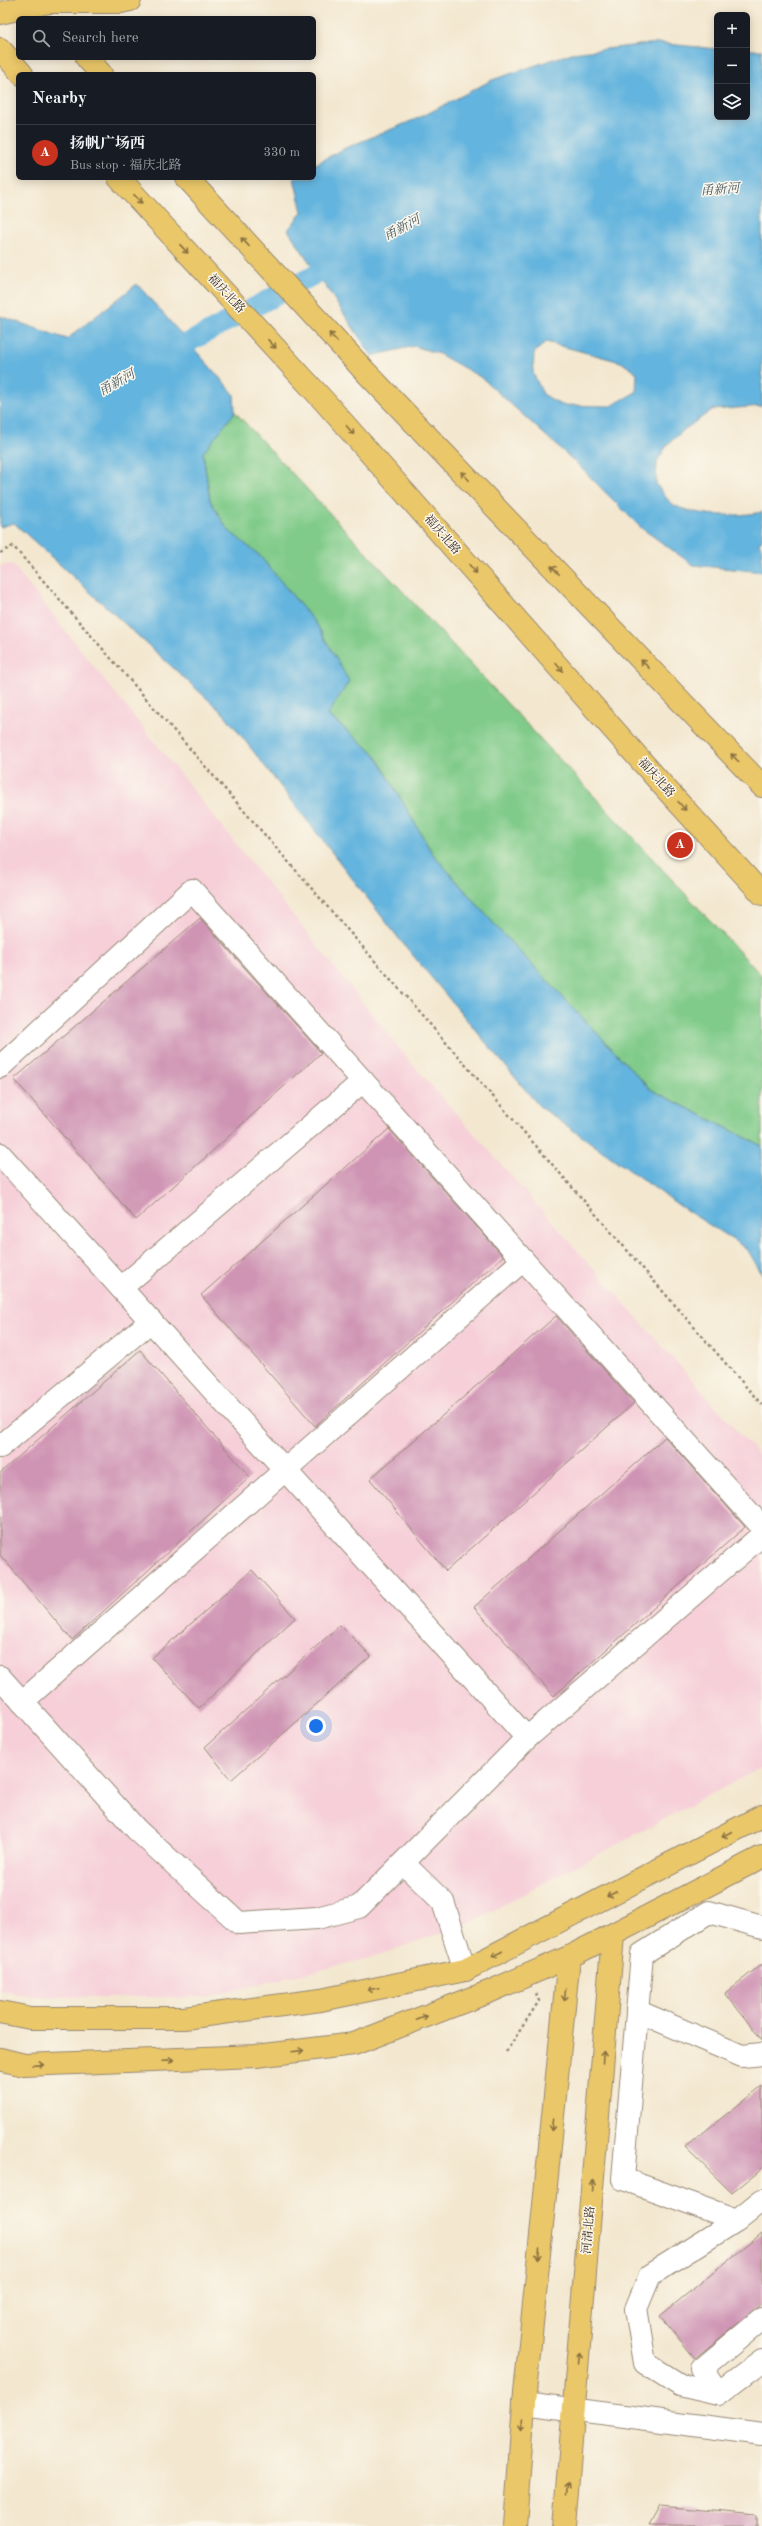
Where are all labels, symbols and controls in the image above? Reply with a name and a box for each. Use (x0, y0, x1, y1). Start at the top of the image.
map controls (714, 12, 750, 120)
button: + (714, 12, 750, 48)
search box (16, 16, 316, 60)
icon: search (30, 27, 52, 49)
text: Search here (62, 31, 139, 46)
button: − (714, 48, 750, 84)
button: layers (714, 84, 750, 120)
text: Nearby (32, 90, 87, 107)
text: 扬帆广场西 (70, 137, 145, 152)
text: A (40, 146, 50, 159)
text: 330 m (263, 146, 300, 159)
text: Bus stop · 福庆北路 (70, 159, 182, 172)
water label: 甬新河 (700, 181, 742, 198)
one-way arrow (134, 194, 143, 204)
water label: 甬新河 (381, 211, 424, 243)
one-way arrow (241, 237, 250, 247)
one-way arrow (180, 244, 189, 254)
street label: 福庆北路 (205, 271, 248, 316)
one-way arrow (328, 332, 338, 342)
one-way arrow (268, 339, 277, 350)
water label: 甬新河 (96, 366, 139, 398)
one-way arrow (345, 425, 354, 435)
one-way arrow (461, 471, 470, 481)
street label: 福庆北路 (422, 512, 464, 557)
one-way arrow (468, 564, 477, 575)
one-way arrow (550, 565, 560, 575)
one-way arrow (640, 659, 650, 669)
one-way arrow (554, 662, 563, 672)
one-way arrow (730, 753, 740, 763)
street label: 福庆北路 (635, 755, 678, 800)
one-way arrow (677, 801, 686, 811)
pin: A (667, 830, 693, 860)
your location (306, 1716, 326, 1736)
one-way arrow (722, 1831, 734, 1838)
one-way arrow (606, 1891, 618, 1898)
one-way arrow (491, 1950, 503, 1958)
one-way arrow (366, 1986, 379, 1994)
one-way arrow (561, 1988, 569, 2001)
one-way arrow (416, 2013, 428, 2021)
one-way arrow (291, 2047, 304, 2055)
one-way arrow (599, 2051, 606, 2064)
one-way arrow (161, 2056, 174, 2063)
one-way arrow (31, 2061, 44, 2068)
one-way arrow (548, 2118, 556, 2131)
one-way arrow (589, 2180, 596, 2193)
street label: 河清北路 (579, 2205, 597, 2254)
one-way arrow (535, 2247, 543, 2260)
one-way arrow (576, 2352, 583, 2365)
one-way arrow (519, 2418, 526, 2431)
one-way arrow (564, 2481, 571, 2494)

